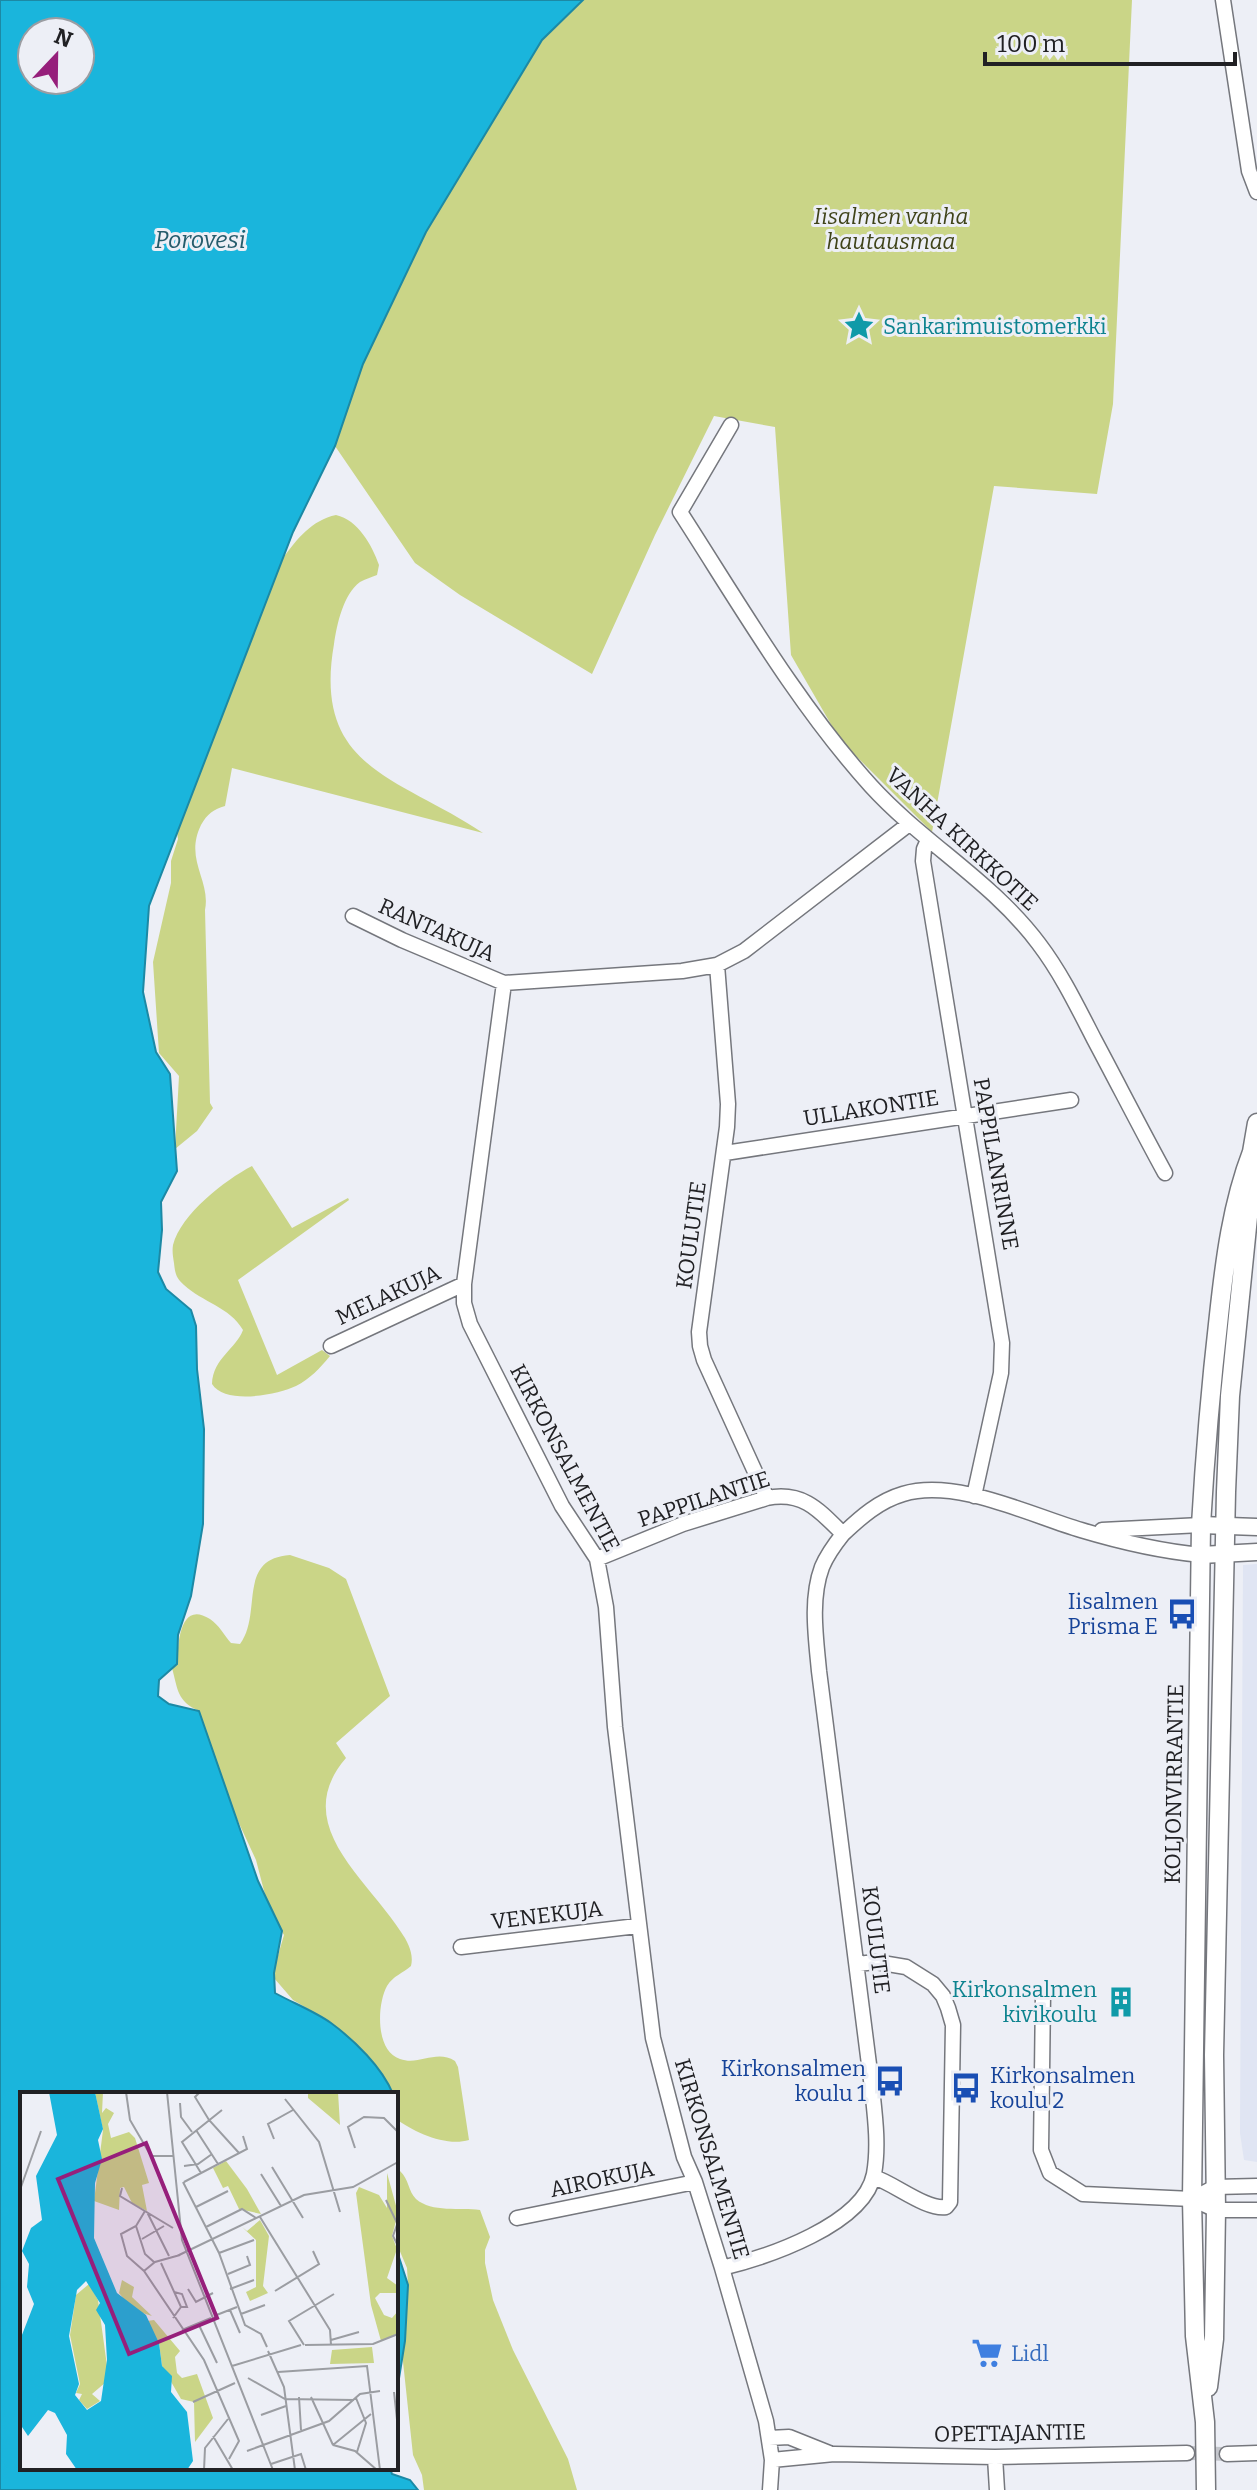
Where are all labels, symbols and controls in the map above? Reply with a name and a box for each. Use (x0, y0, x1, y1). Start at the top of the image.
north arrow (16, 16, 96, 96)
scale bar (985, 16, 1235, 66)
text: N (50, 22, 76, 54)
text: 100 m (997, 30, 1065, 58)
park label: Iisalmen vanha hautausmaa (814, 203, 968, 255)
water label: Porovesi (154, 226, 246, 254)
place icon: Sankarimuistomerkki (842, 309, 876, 343)
place label: Sankarimuistomerkki (883, 313, 1107, 340)
street label: VANHA KIRKKOTIE (880, 762, 1044, 916)
street label: RANTAKUJA (375, 892, 500, 968)
street label: PAPPILANRINNE (968, 1076, 1024, 1252)
street label: ULLAKONTIE (801, 1084, 941, 1132)
street label: KOULUTIE (670, 1179, 712, 1291)
street label: MELAKUJA (331, 1259, 445, 1331)
street label: KIRKONSALMENTIE (504, 1360, 626, 1556)
street label: PAPPILANTIE (635, 1465, 773, 1533)
place label: Iisalmen Prisma E (1068, 1588, 1158, 1640)
bus stop icon: Iisalmen Prisma E (1165, 1597, 1199, 1631)
street label: KOLJONVIRRANTIE (1159, 1684, 1189, 1884)
street label: KOULUTIE (856, 1885, 896, 1995)
street label: VENEKUJA (490, 1895, 605, 1935)
place label: Kirkonsalmen kivikoulu (952, 1976, 1097, 2028)
building icon: Kirkonsalmen kivikoulu (1104, 1985, 1138, 2019)
street label: KIRKONSALMENTIE (669, 2055, 755, 2263)
place label: Kirkonsalmen koulu 1 (721, 2055, 866, 2107)
place label: Kirkonsalmen koulu 2 (990, 2062, 1135, 2114)
bus stop icon: Kirkonsalmen koulu 1 (873, 2064, 907, 2098)
bus stop icon: Kirkonsalmen koulu 2 (949, 2071, 983, 2105)
inset map (20, 2092, 398, 2470)
street label: AIROKUJA (547, 2155, 657, 2203)
supermarket icon: Lidl (970, 2336, 1004, 2370)
place label: Lidl (1011, 2340, 1049, 2367)
street label: OPETTAJANTIE (934, 2418, 1086, 2448)

